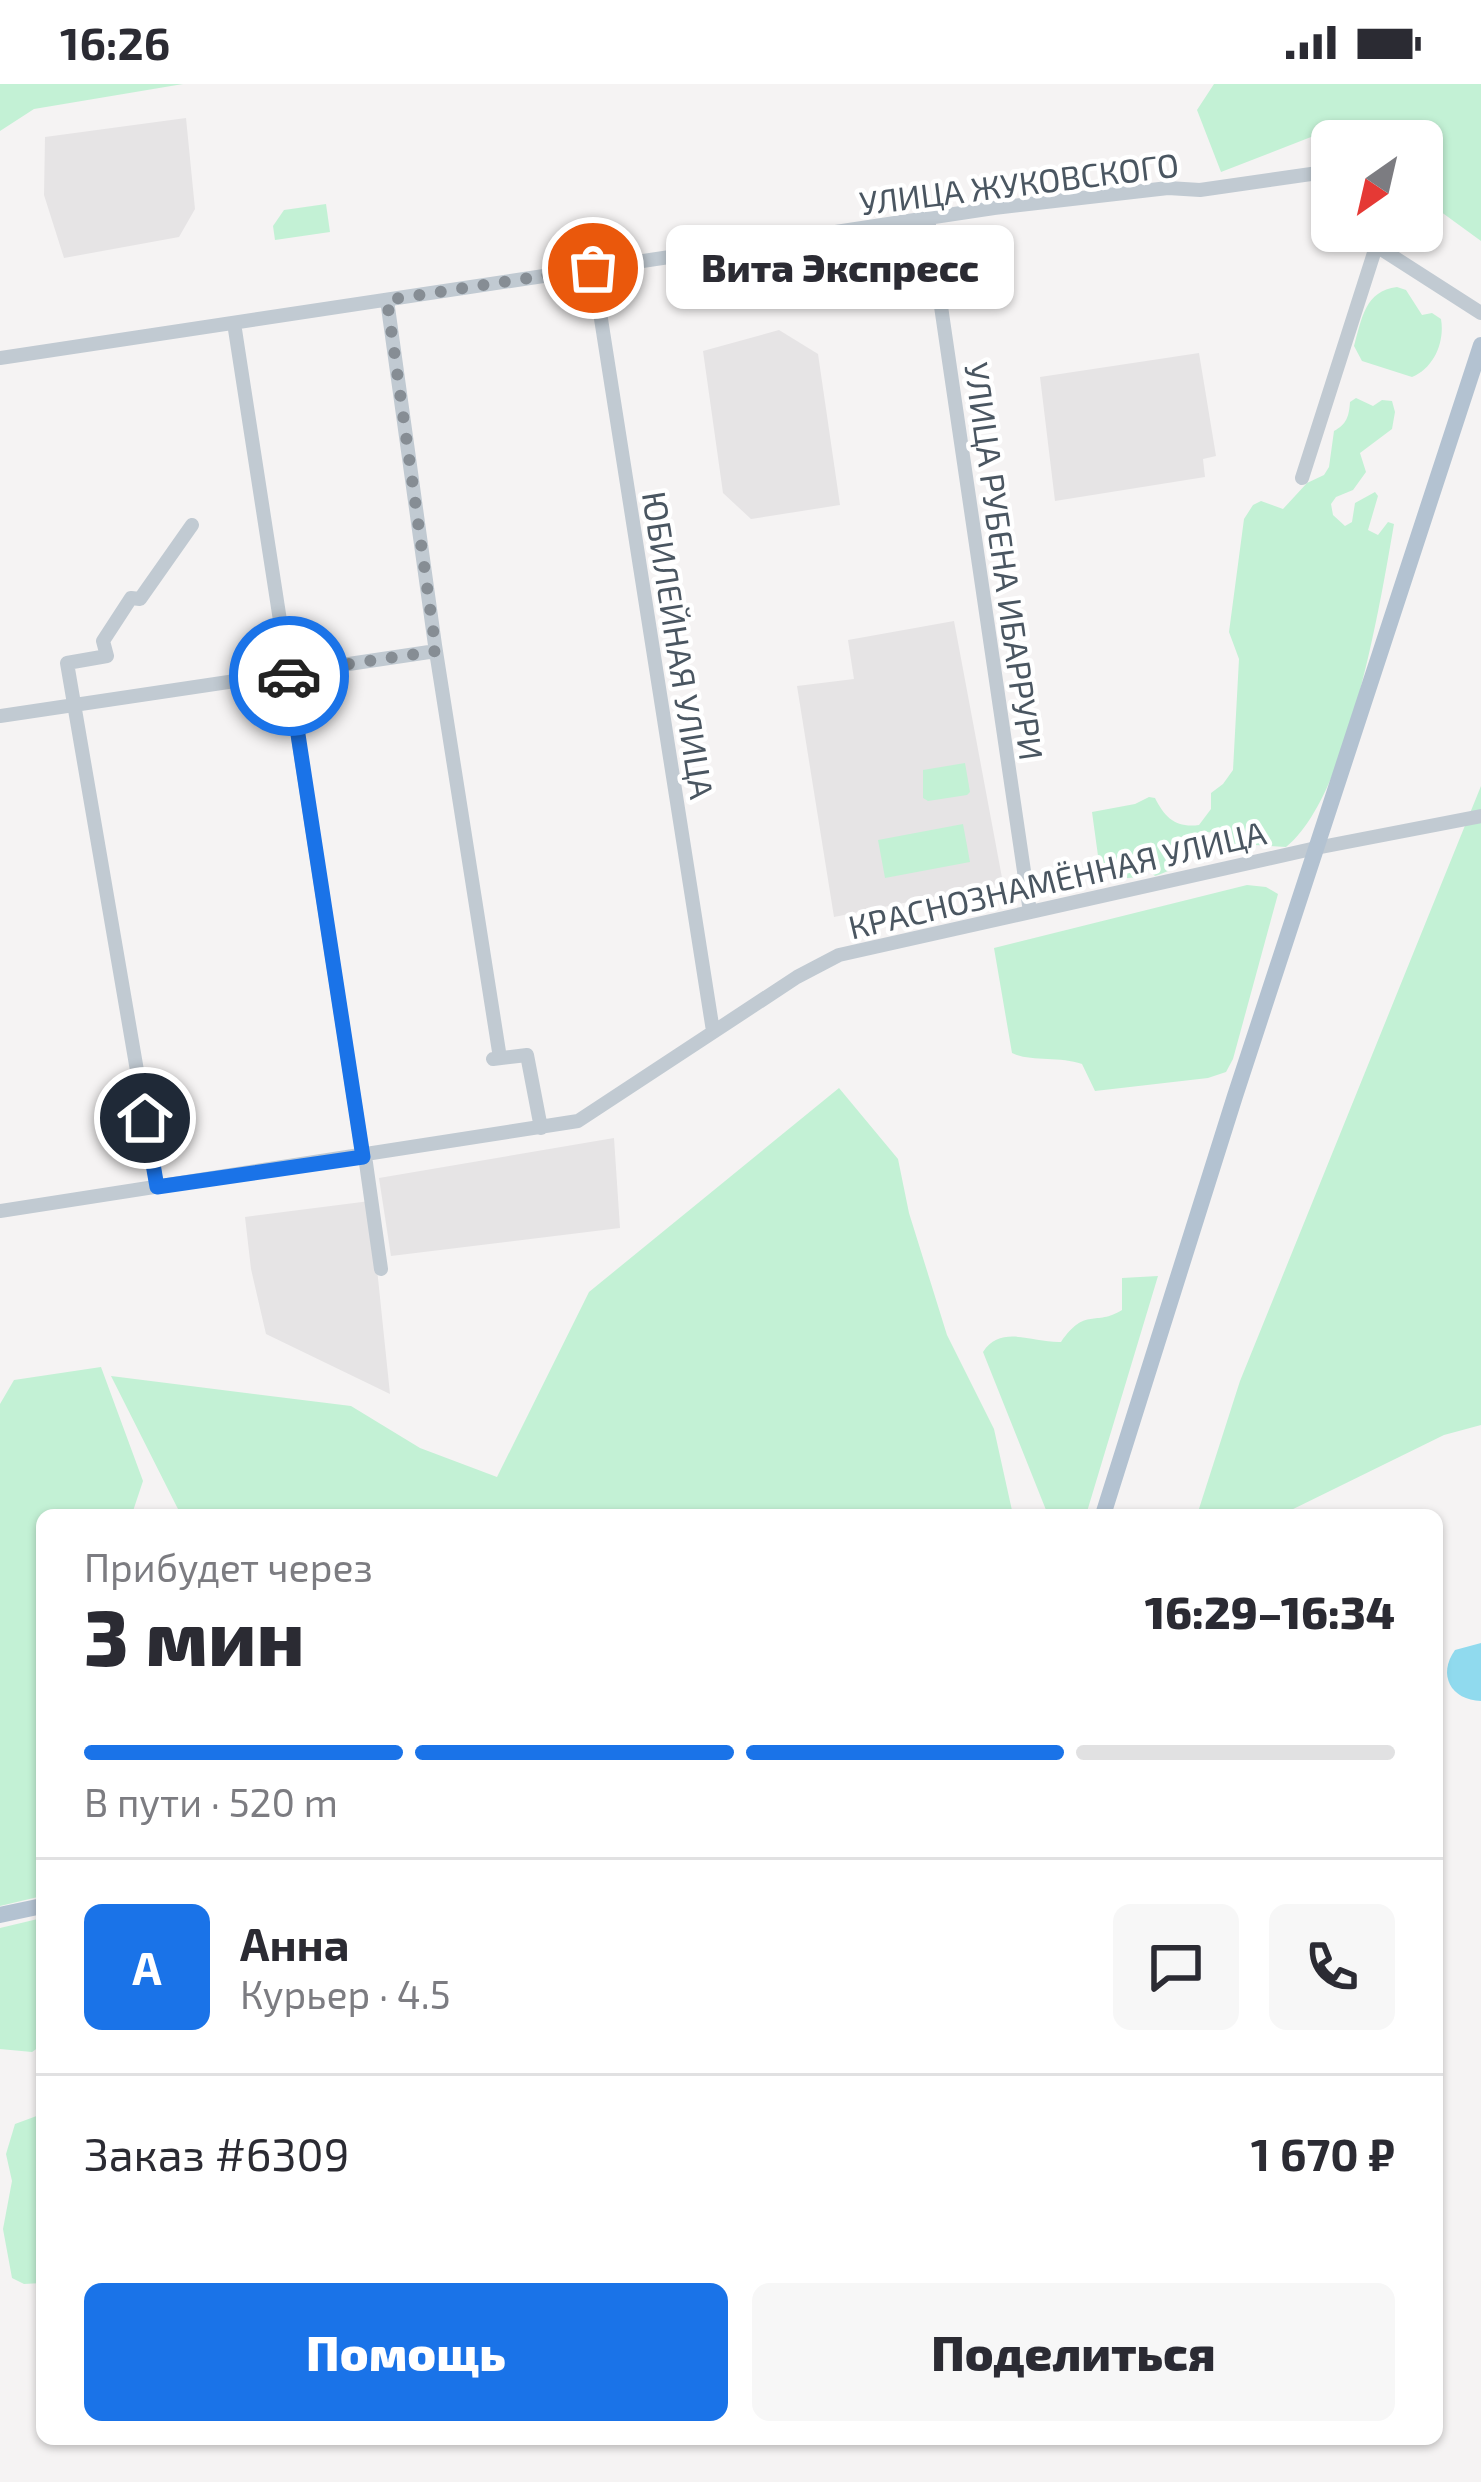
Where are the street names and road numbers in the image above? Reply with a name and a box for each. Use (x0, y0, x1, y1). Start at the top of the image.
street label: УЛИЦА ЖУКОВСКОГО (857, 144, 1181, 222)
street label: УЛИЦА РУБЕНА ИБАРРУРИ (957, 360, 1053, 762)
street label: ЮБИЛЕЙНАЯ УЛИЦА (635, 488, 723, 802)
street label: КРАСНОЗНАМЁННАЯ УЛИЦА (844, 811, 1270, 947)

